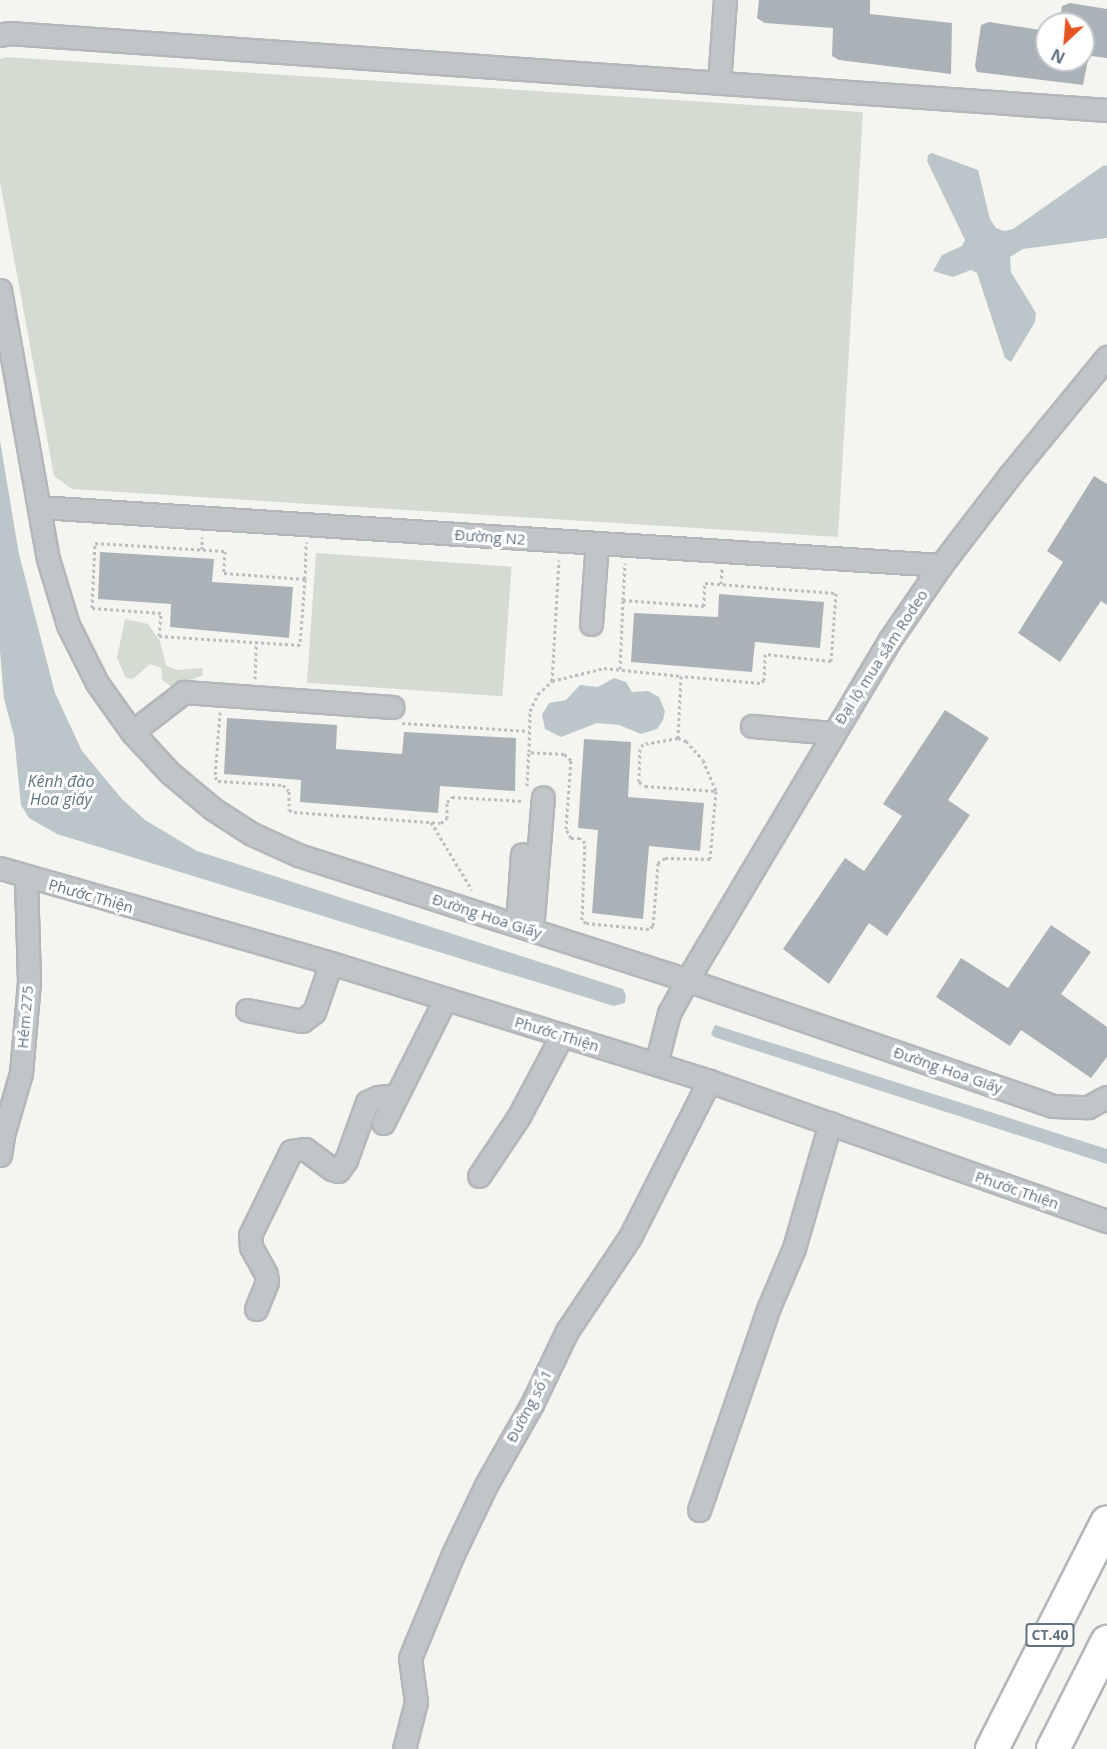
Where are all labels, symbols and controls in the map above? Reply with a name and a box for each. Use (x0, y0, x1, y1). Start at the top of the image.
north arrow (1035, 12, 1095, 72)
text: N (1047, 44, 1069, 69)
street label: Đường N2 (454, 526, 526, 548)
street label: Đại lộ mua sắm Rodeo (831, 586, 931, 728)
water label: Kênh đào Hoa giấy (28, 771, 94, 809)
street label: Phước Thiện (47, 875, 135, 917)
street label: Đường Hoa Giấy (430, 890, 544, 942)
street label: Hẻm 275 (13, 985, 37, 1049)
street label: Phước Thiện (513, 1013, 601, 1055)
street label: Đường Hoa Giấy (891, 1043, 1005, 1097)
street label: Phước Thiện (973, 1167, 1061, 1213)
street label: Đường số 1 (502, 1367, 556, 1445)
road number: CT.40 (1024, 1624, 1076, 1646)

